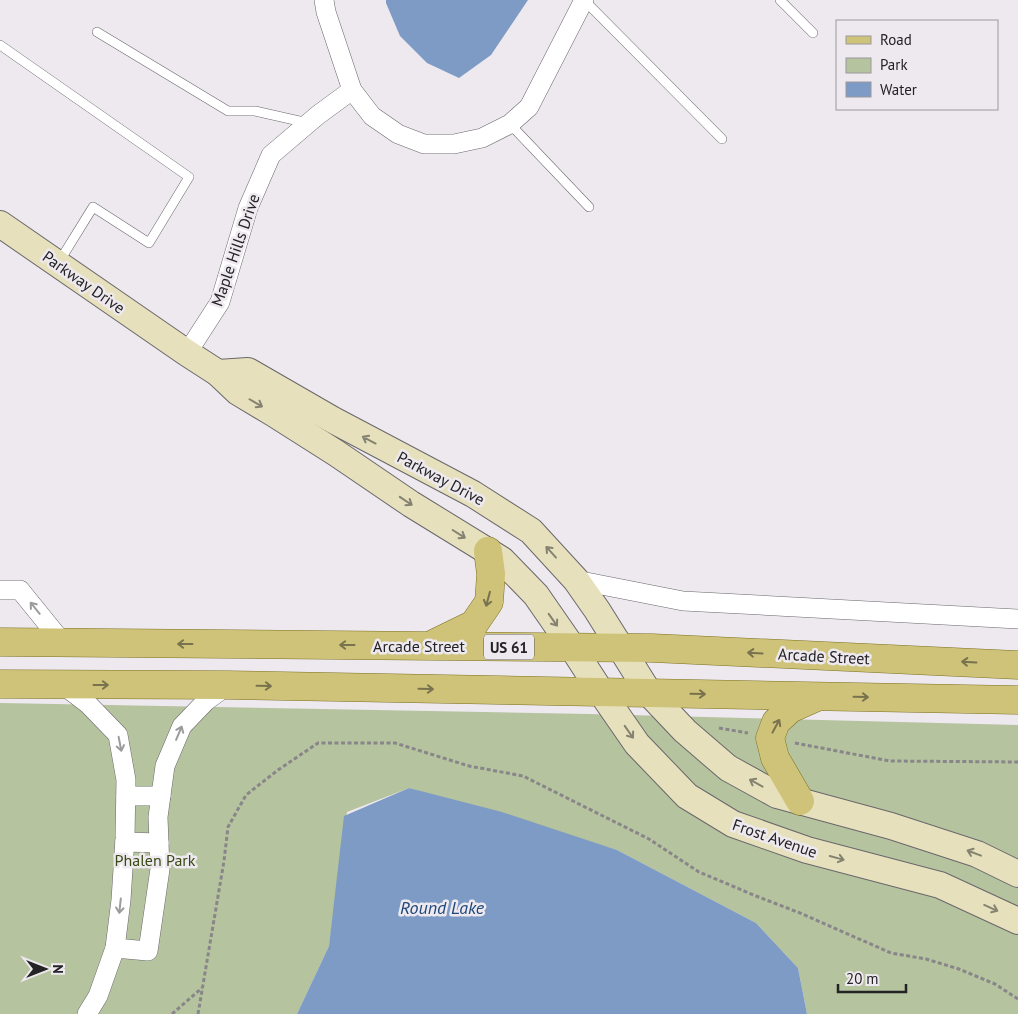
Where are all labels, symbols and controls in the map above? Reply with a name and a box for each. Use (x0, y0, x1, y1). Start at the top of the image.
legend (836, 20, 998, 110)
text: Road (880, 30, 912, 49)
text: Park (880, 55, 908, 74)
text: Water (880, 80, 917, 99)
street label: Maple Hills Drive (206, 191, 264, 309)
street label: Parkway Drive (39, 246, 129, 318)
one-way arrow (248, 398, 262, 408)
one-way arrow (362, 434, 377, 444)
street label: Parkway Drive (394, 447, 488, 509)
one-way arrow (399, 496, 413, 506)
one-way arrow (452, 530, 466, 540)
one-way arrow (545, 546, 557, 558)
one-way arrow (482, 591, 492, 607)
one-way arrow (30, 602, 41, 615)
one-way arrow (548, 612, 558, 626)
road number: US 61 (484, 634, 534, 660)
street label: Arcade Street (373, 636, 465, 656)
one-way arrow (177, 639, 193, 649)
one-way arrow (339, 640, 356, 650)
street label: Arcade Street (778, 644, 871, 668)
one-way arrow (747, 648, 763, 657)
one-way arrow (962, 658, 978, 667)
one-way arrow (92, 680, 109, 690)
one-way arrow (255, 681, 271, 691)
one-way arrow (418, 684, 434, 694)
one-way arrow (690, 689, 706, 699)
one-way arrow (852, 692, 868, 702)
one-way arrow (771, 719, 781, 734)
one-way arrow (624, 725, 634, 739)
one-way arrow (174, 726, 184, 741)
one-way arrow (115, 736, 125, 752)
one-way arrow (748, 778, 763, 788)
street label: Frost Avenue (730, 814, 820, 862)
one-way arrow (967, 848, 982, 857)
park label: Phalen Park (115, 850, 196, 870)
one-way arrow (828, 854, 844, 863)
water label: Round Lake (400, 896, 485, 919)
one-way arrow (115, 897, 125, 913)
one-way arrow (983, 904, 998, 914)
north arrow (20, 944, 70, 994)
scale bar (838, 962, 906, 994)
text: N (49, 964, 67, 974)
text: 20 m (846, 969, 879, 988)

